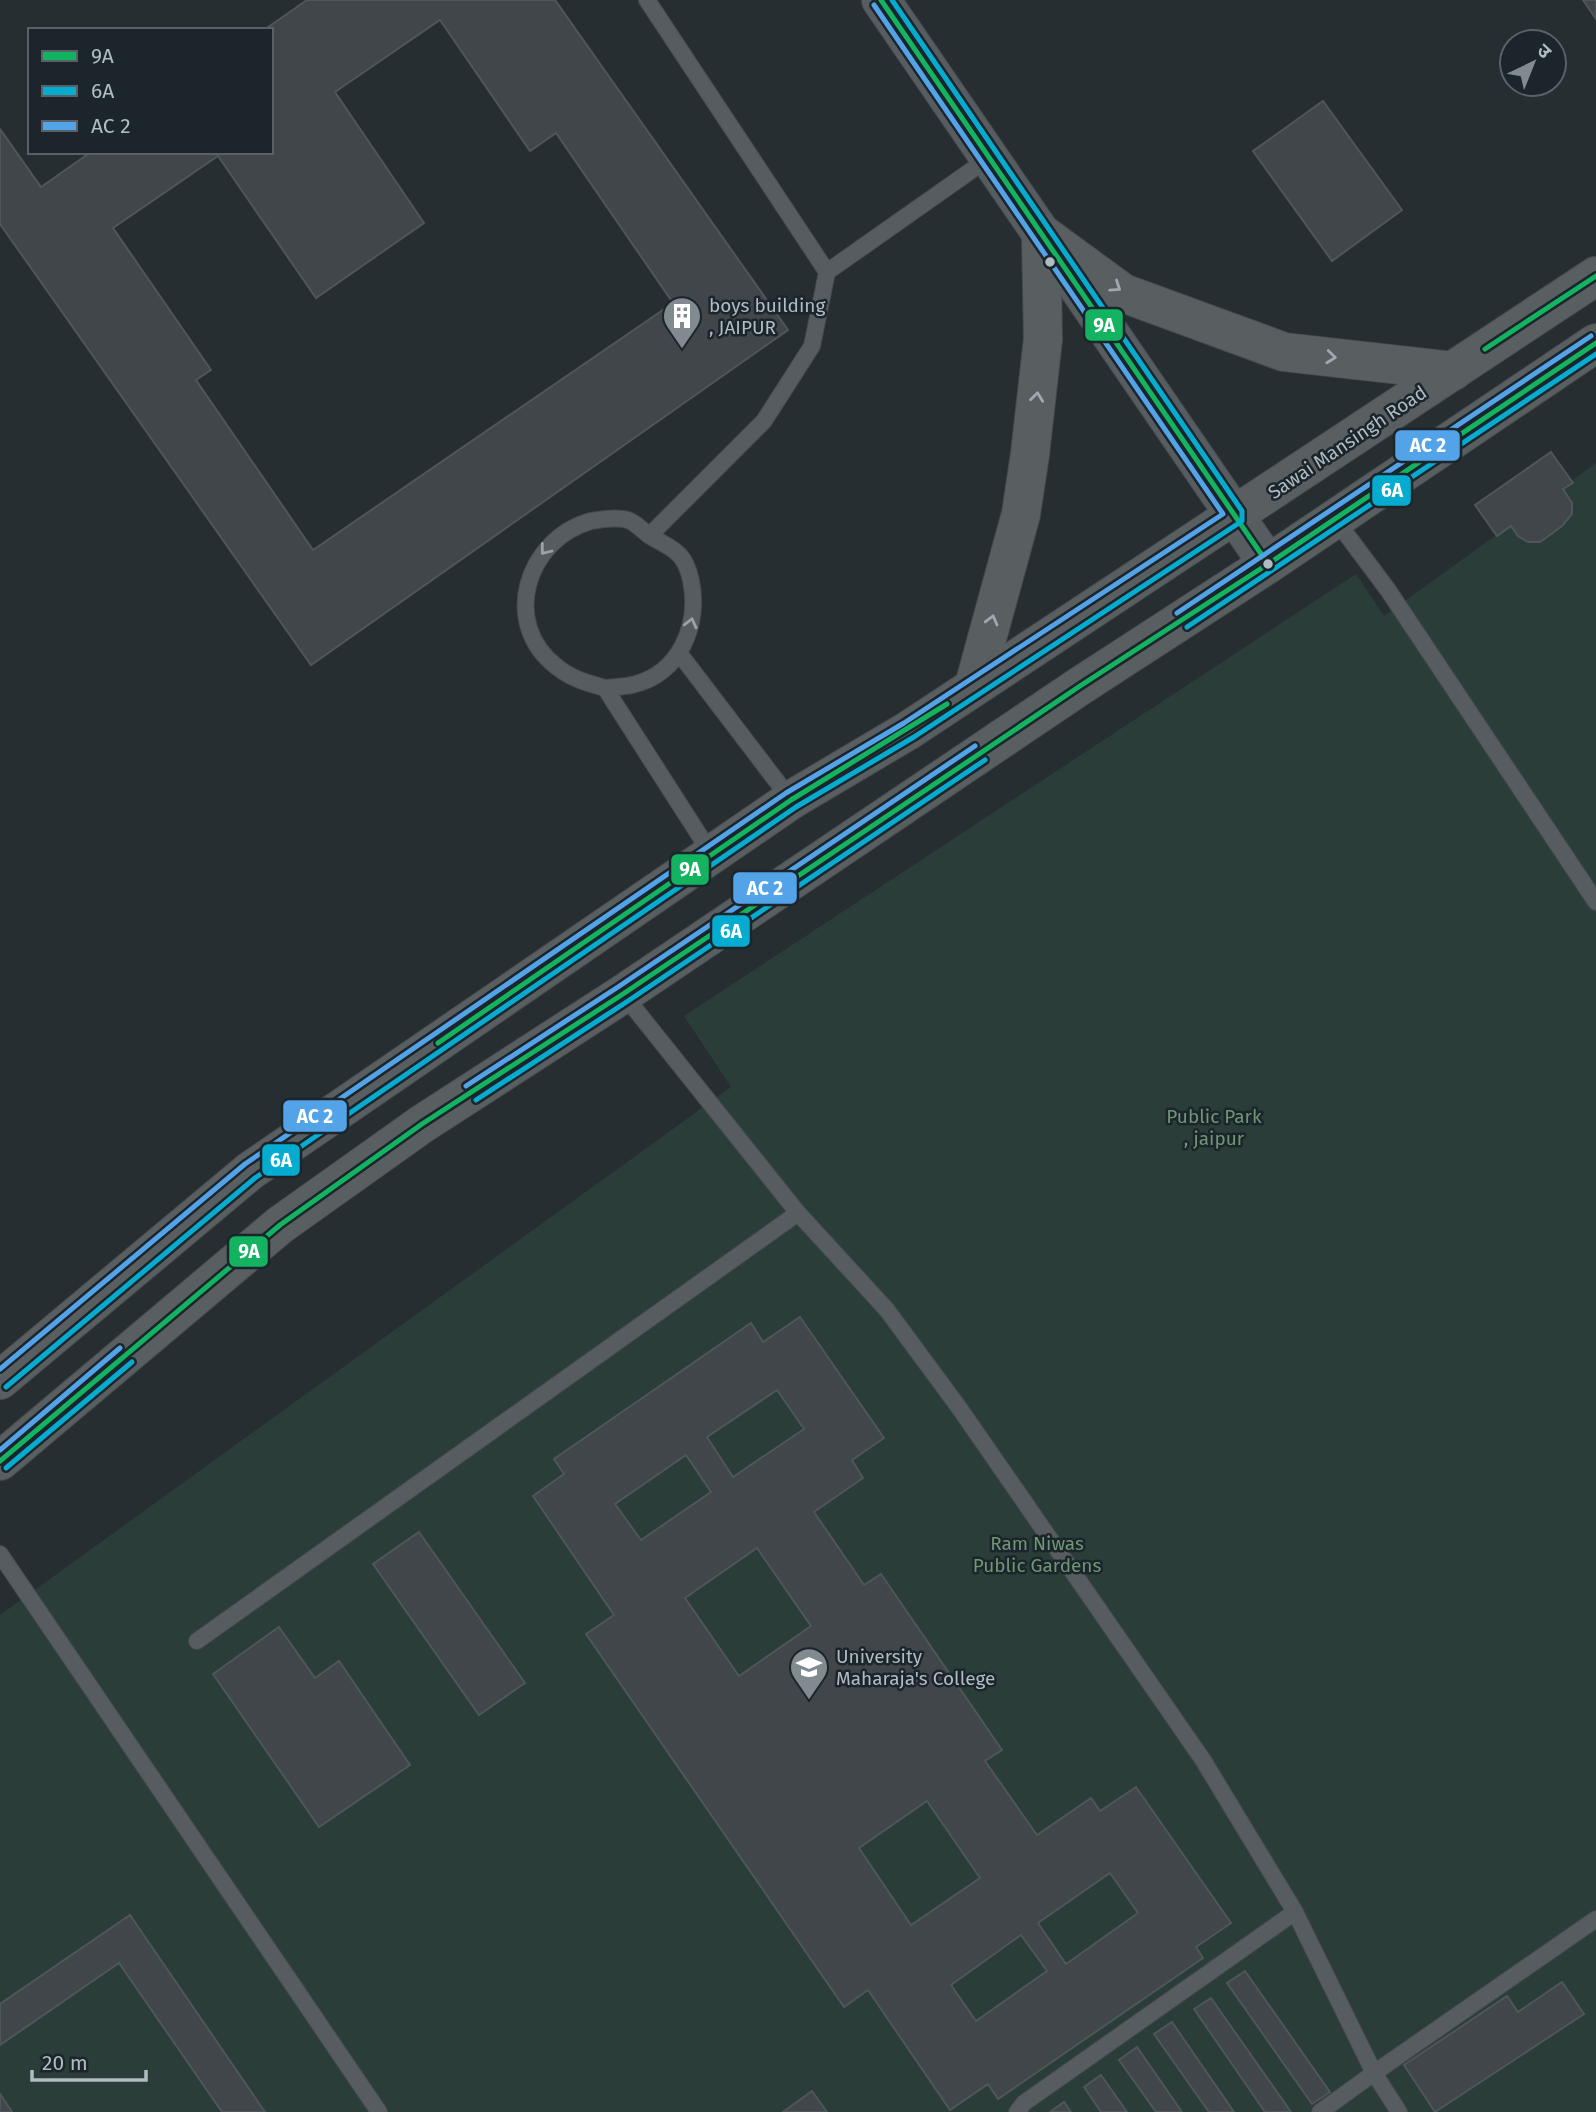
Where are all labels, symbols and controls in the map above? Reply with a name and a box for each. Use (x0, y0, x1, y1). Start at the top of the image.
legend (28, 28, 273, 154)
north arrow (1498, 28, 1568, 98)
text: उ (1532, 39, 1557, 64)
text: 9A (91, 43, 114, 69)
text: 6A (91, 78, 114, 104)
text: AC 2 (91, 113, 131, 139)
unlabelled marker (1043, 255, 1057, 269)
one-way arrow (1108, 279, 1121, 291)
place label: boys building , JAIPUR (709, 294, 825, 339)
building icon: boys building , JAIPUR (661, 295, 703, 350)
line badge: 9A (1084, 308, 1124, 342)
text: 9A (1093, 314, 1116, 337)
one-way arrow (1326, 349, 1337, 364)
street label: Sawai Mansingh Road (1264, 381, 1431, 504)
one-way arrow (1029, 391, 1044, 403)
line badge: AC 2 (1394, 429, 1461, 462)
text: AC 2 (1409, 434, 1446, 457)
line badge: 6A (1371, 474, 1412, 507)
text: 6A (1381, 479, 1404, 502)
one-way arrow (541, 543, 554, 555)
unlabelled marker (1261, 557, 1275, 571)
one-way arrow (984, 614, 998, 626)
one-way arrow (683, 617, 697, 629)
line badge: 9A (670, 853, 710, 886)
text: 9A (679, 858, 702, 881)
line badge: AC 2 (732, 871, 798, 905)
text: AC 2 (746, 877, 783, 900)
line badge: 6A (711, 914, 751, 948)
text: 6A (720, 920, 743, 943)
line badge: AC 2 (282, 1099, 348, 1133)
text: AC 2 (296, 1105, 333, 1128)
park label: Public Park , jaipur (1166, 1105, 1262, 1150)
line badge: 6A (261, 1143, 301, 1177)
text: 6A (270, 1149, 293, 1172)
line badge: 9A (228, 1235, 269, 1268)
text: 9A (238, 1240, 261, 1263)
park label: Ram Niwas Public Gardens (973, 1532, 1101, 1577)
place label: University Maharaja's College (836, 1645, 995, 1690)
school or university icon: University Maharaja's College (788, 1646, 830, 1701)
scale bar (32, 2038, 145, 2082)
text: 20 m (42, 2050, 88, 2076)

